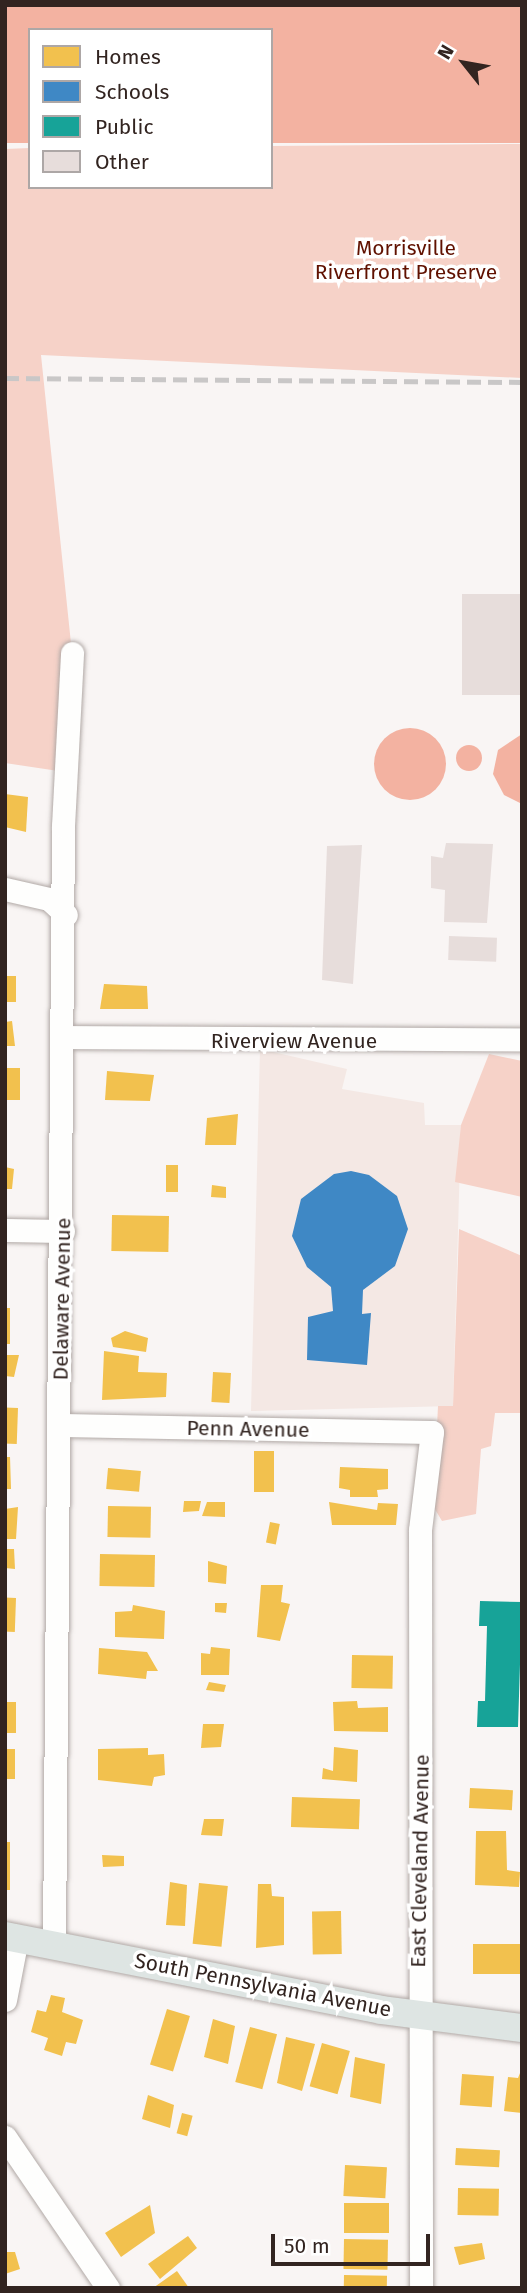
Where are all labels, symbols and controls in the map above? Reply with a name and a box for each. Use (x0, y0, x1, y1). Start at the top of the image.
legend (28, 28, 273, 189)
north arrow (429, 28, 499, 98)
text: N (432, 41, 459, 63)
text: Homes (95, 44, 161, 70)
text: Schools (95, 79, 169, 105)
text: Public (95, 114, 153, 140)
text: Other (95, 149, 149, 175)
park label: Morrisville Riverfront Preserve (315, 235, 497, 285)
street label: Riverview Avenue (211, 1028, 377, 1054)
street label: Delaware Avenue (48, 1217, 76, 1381)
street label: Penn Avenue (186, 1415, 310, 1443)
street label: East Cleveland Avenue (406, 1754, 434, 1968)
street label: South Pennsylvania Avenue (132, 1948, 394, 2022)
scale bar (275, 2220, 434, 2264)
text: 50 m (284, 2233, 330, 2259)

